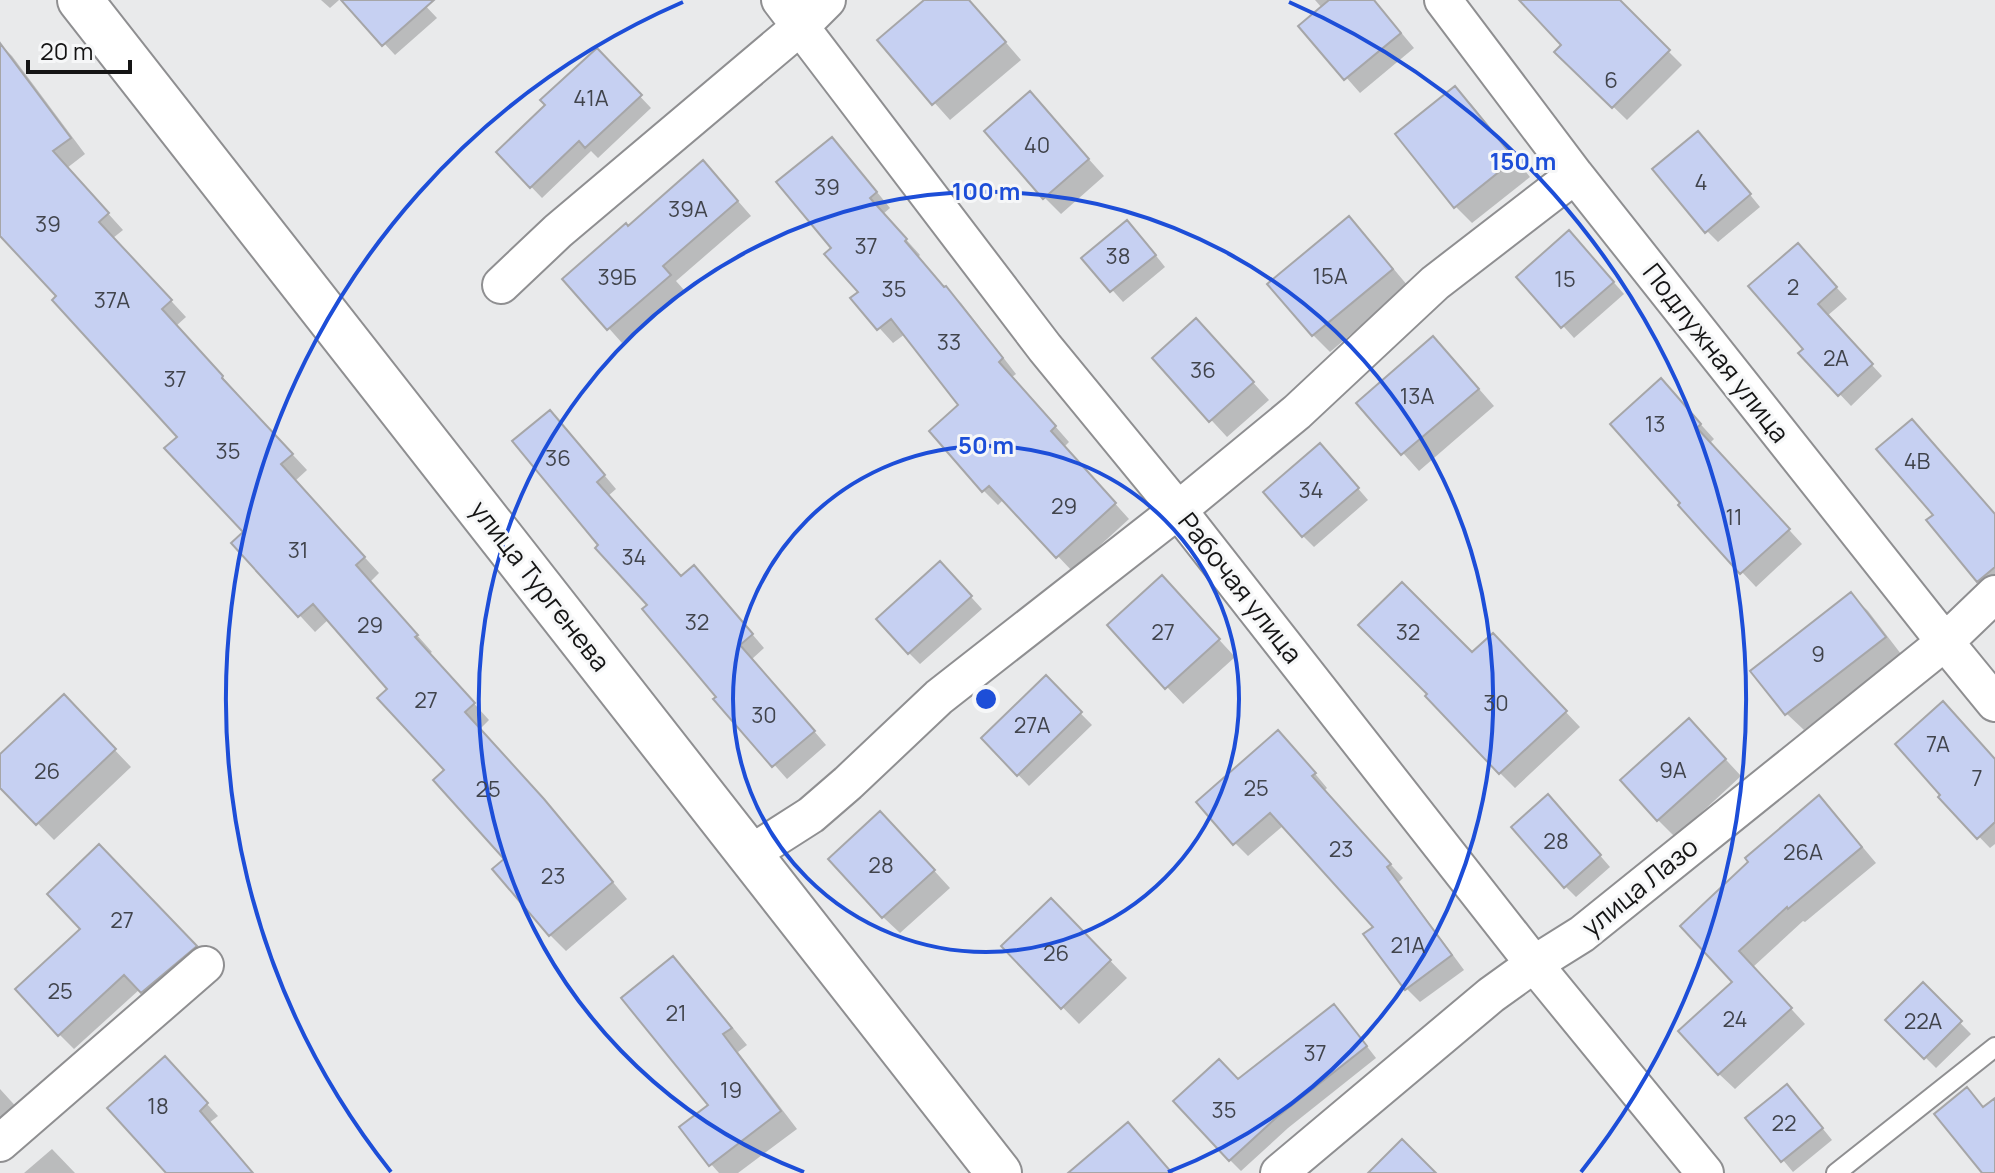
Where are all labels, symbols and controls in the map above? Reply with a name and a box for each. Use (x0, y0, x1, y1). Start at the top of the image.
scale bar (28, 24, 130, 74)
text: 20 m (40, 34, 93, 67)
house number: 6 (1604, 65, 1618, 95)
house number: 41А (573, 83, 609, 113)
house number: 40 (1024, 130, 1050, 160)
text: 150 m (1490, 144, 1556, 177)
house number: 4 (1695, 167, 1707, 197)
house number: 39 (814, 172, 840, 202)
text: 100 m (952, 174, 1020, 207)
house number: 39А (668, 194, 708, 224)
house number: 39 (35, 209, 61, 239)
house number: 37 (854, 231, 878, 261)
house number: 38 (1106, 241, 1130, 271)
street label: Подлужная улица (1635, 255, 1798, 450)
house number: 15А (1312, 261, 1348, 291)
house number: 39Б (597, 262, 637, 292)
house number: 15 (1554, 264, 1576, 294)
house number: 2 (1787, 272, 1799, 302)
house number: 35 (882, 274, 906, 304)
house number: 37А (94, 285, 130, 315)
house number: 33 (937, 327, 961, 357)
house number: 2А (1823, 343, 1849, 373)
house number: 36 (1190, 355, 1216, 385)
house number: 37 (163, 364, 187, 394)
house number: 13А (1400, 381, 1434, 411)
house number: 13 (1645, 409, 1665, 439)
text: 50 m (958, 428, 1014, 461)
house number: 35 (216, 436, 240, 466)
house number: 36 (545, 443, 571, 473)
house number: 4В (1904, 446, 1930, 476)
house number: 34 (1298, 475, 1324, 505)
house number: 29 (1051, 491, 1077, 521)
street label: улица Тургенева (463, 492, 619, 678)
house number: 11 (1725, 502, 1743, 532)
street label: Рабочая улица (1170, 504, 1311, 670)
house number: 31 (288, 535, 308, 565)
house number: 34 (621, 542, 647, 572)
house number: 32 (685, 607, 709, 637)
house number: 29 (357, 610, 383, 640)
house number: 27 (1151, 617, 1175, 647)
house number: 32 (1396, 617, 1420, 647)
house number: 9 (1811, 639, 1825, 669)
house number: 27 (414, 685, 438, 715)
centre of rings (972, 685, 1000, 713)
house number: 30 (1483, 688, 1509, 718)
house number: 30 (751, 700, 777, 730)
house number: 27А (1014, 710, 1050, 740)
house number: 7А (1926, 729, 1950, 759)
house number: 9А (1659, 755, 1687, 785)
house number: 26 (34, 756, 60, 786)
house number: 7 (1971, 763, 1983, 793)
house number: 25 (1243, 773, 1269, 803)
house number: 25 (475, 774, 501, 804)
house number: 28 (1543, 826, 1569, 856)
street label: улица Лазо (1574, 828, 1705, 944)
house number: 23 (1329, 834, 1353, 864)
house number: 26А (1783, 837, 1823, 867)
house number: 28 (868, 850, 894, 880)
house number: 23 (541, 861, 565, 891)
house number: 27 (110, 905, 134, 935)
house number: 21А (1390, 930, 1426, 960)
house number: 26 (1043, 938, 1069, 968)
house number: 25 (47, 976, 73, 1006)
house number: 21 (665, 998, 687, 1028)
house number: 24 (1722, 1004, 1748, 1034)
house number: 22А (1904, 1006, 1942, 1036)
house number: 37 (1303, 1038, 1327, 1068)
house number: 19 (720, 1075, 742, 1105)
house number: 18 (147, 1091, 169, 1121)
house number: 35 (1212, 1095, 1236, 1125)
house number: 22 (1771, 1108, 1797, 1138)

